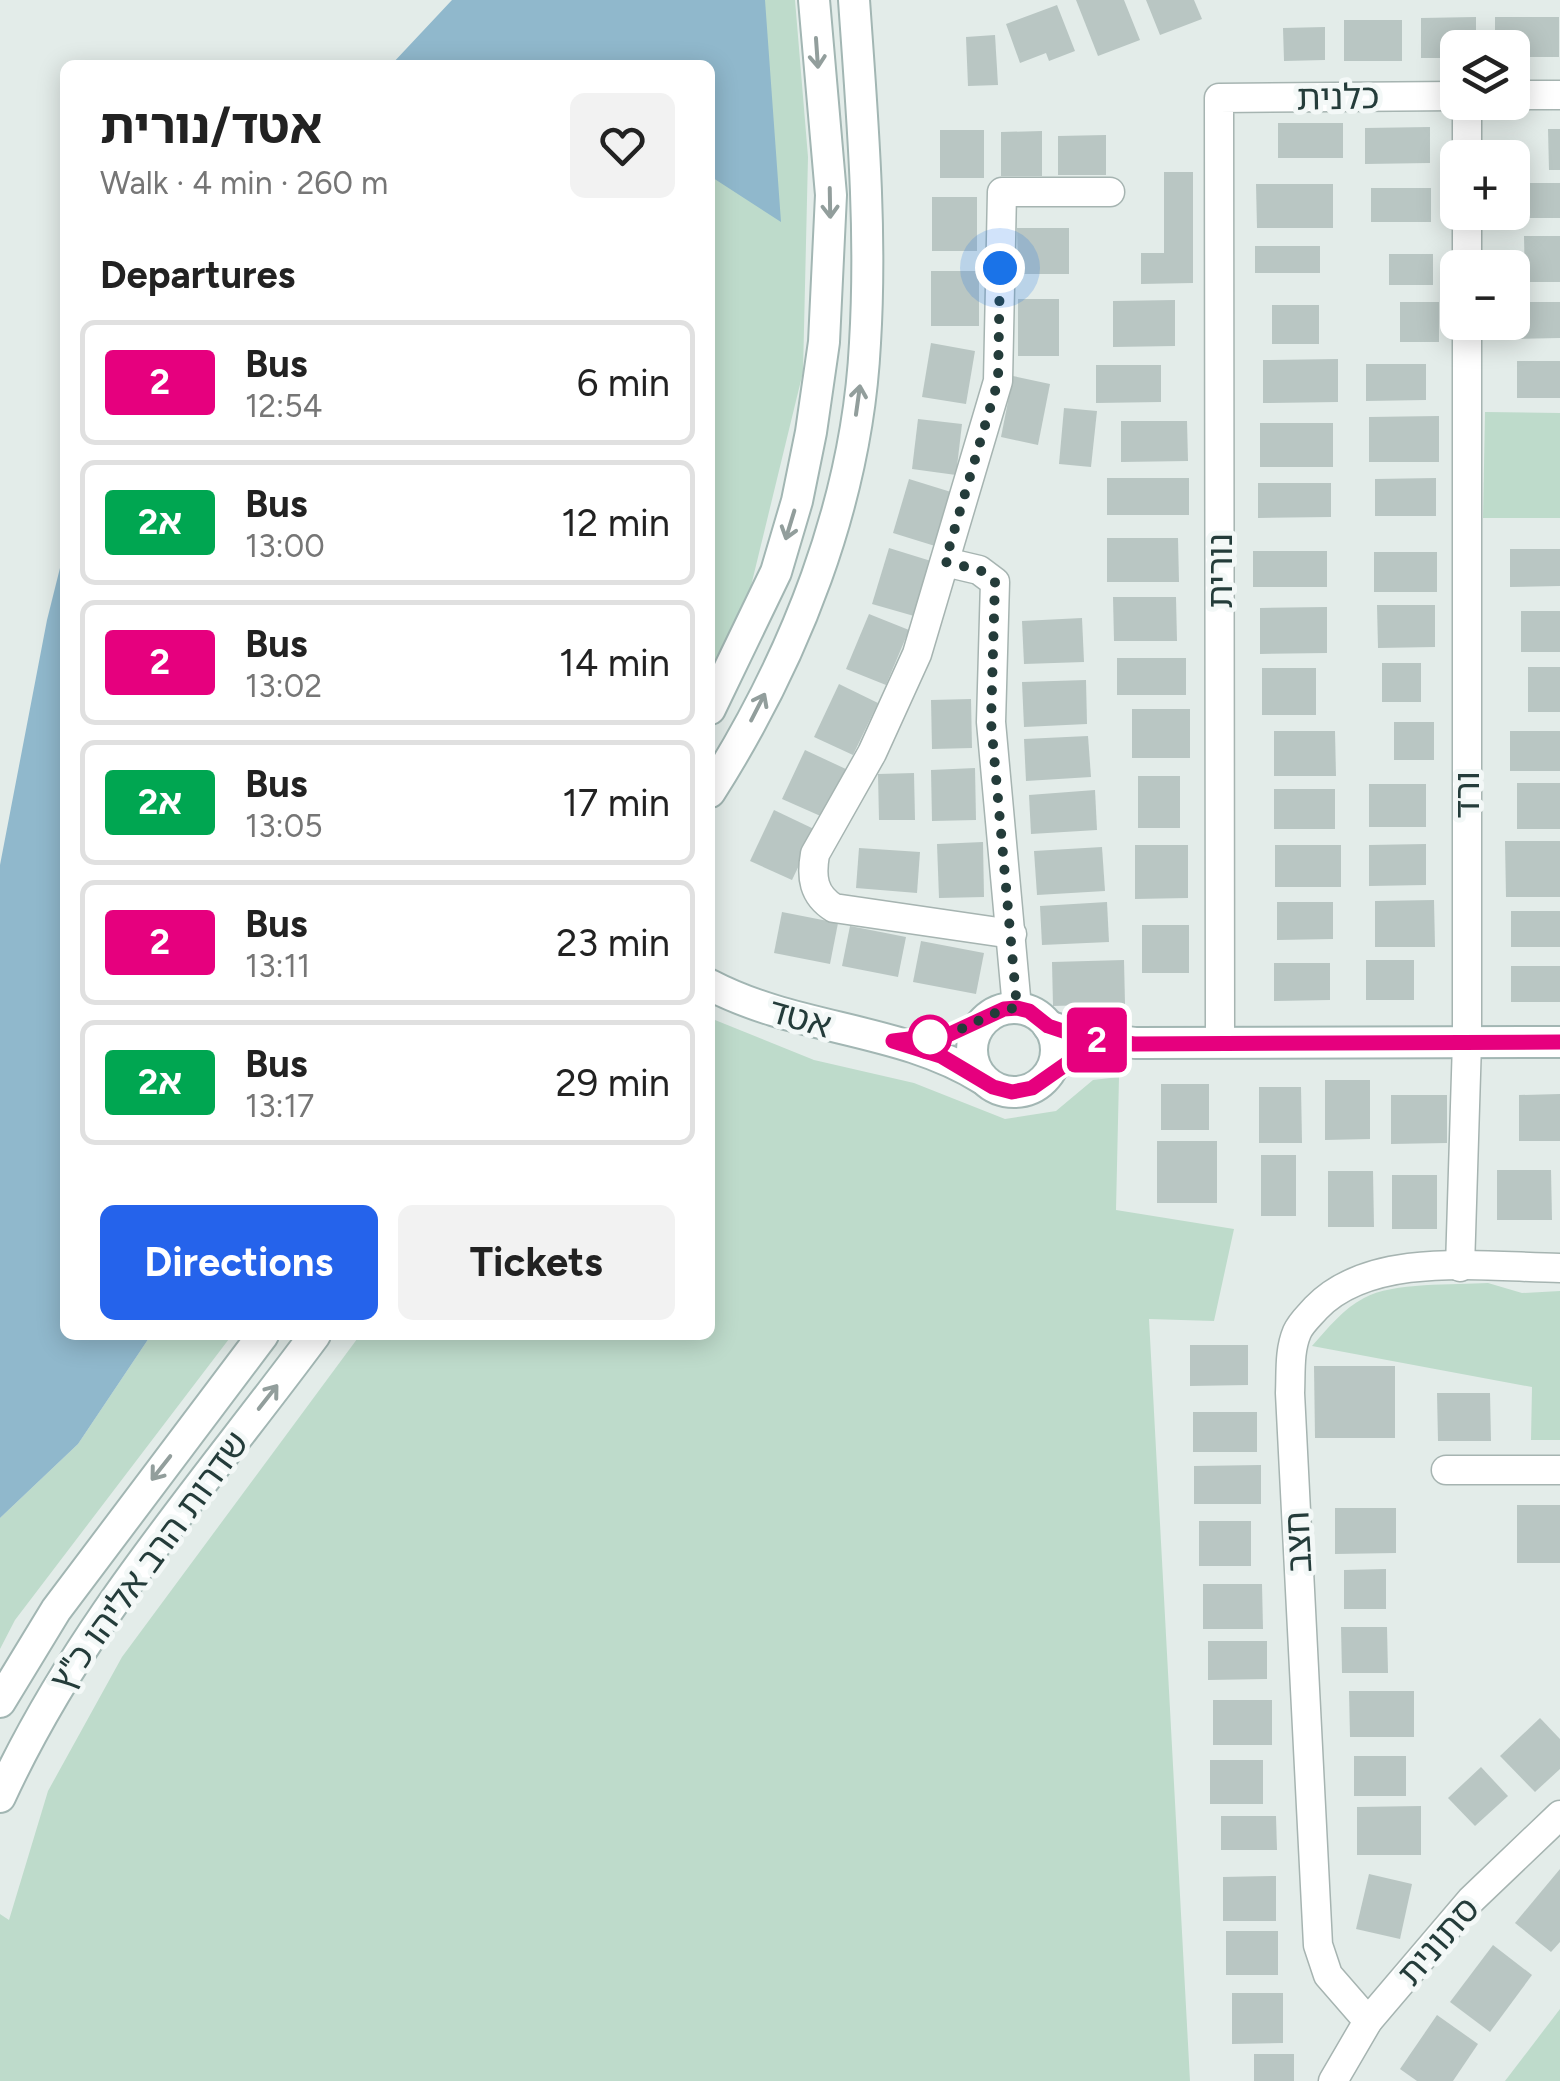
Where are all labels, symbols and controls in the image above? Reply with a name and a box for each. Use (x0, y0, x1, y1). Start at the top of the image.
map controls (1440, 30, 1530, 340)
button: layers (1440, 30, 1530, 120)
one-way arrow (808, 37, 827, 69)
street label: כלנית (1296, 75, 1380, 119)
button: heart (570, 93, 675, 198)
text: אטד/נורית (100, 97, 322, 155)
button: + (1440, 140, 1530, 230)
text: Walk · 4 min · 260 m (100, 164, 388, 202)
one-way arrow (820, 186, 840, 219)
your location (975, 243, 1025, 293)
button: − (1440, 250, 1530, 340)
text: Departures (100, 252, 295, 298)
text: Bus (245, 341, 308, 387)
text: 6 min (577, 360, 670, 406)
text: 2 (150, 361, 170, 403)
one-way arrow (849, 385, 868, 417)
text: 12:54 (245, 387, 322, 425)
text: Bus (245, 481, 308, 527)
text: 12 min (561, 500, 670, 546)
text: 2א (138, 501, 182, 543)
one-way arrow (780, 509, 798, 540)
text: 13:00 (245, 527, 325, 565)
street label: נורית (1199, 533, 1241, 609)
text: Bus (245, 621, 308, 667)
text: 14 min (559, 640, 670, 686)
text: 2 (150, 641, 170, 683)
text: 13:02 (245, 667, 322, 705)
one-way arrow (749, 693, 768, 723)
text: Bus (245, 761, 308, 807)
street label: ורד (1446, 771, 1488, 819)
text: 17 min (562, 780, 670, 826)
text: 2א (138, 781, 182, 823)
text: 13:05 (245, 807, 323, 845)
text: Bus (245, 901, 308, 947)
text: 23 min (556, 920, 670, 966)
text: 2 (150, 921, 170, 963)
text: 13:11 (245, 947, 310, 985)
street label: אטד (764, 989, 836, 1047)
line badge: 2 (1064, 1008, 1130, 1072)
unlabelled marker (909, 1016, 951, 1058)
text: 2 (1087, 1019, 1107, 1061)
text: Bus (245, 1041, 308, 1087)
text: 29 min (556, 1060, 670, 1106)
text: 2א (138, 1061, 182, 1103)
text: 13:17 (245, 1087, 314, 1125)
button: Directions (100, 1205, 378, 1320)
button: Tickets (398, 1205, 675, 1320)
one-way arrow (257, 1385, 279, 1411)
street label: שדרות הרב אליהו כ"ץ (41, 1423, 257, 1699)
one-way arrow (151, 1454, 172, 1481)
street label: חצב (1275, 1510, 1321, 1574)
street label: סתונית (1388, 1888, 1488, 1994)

